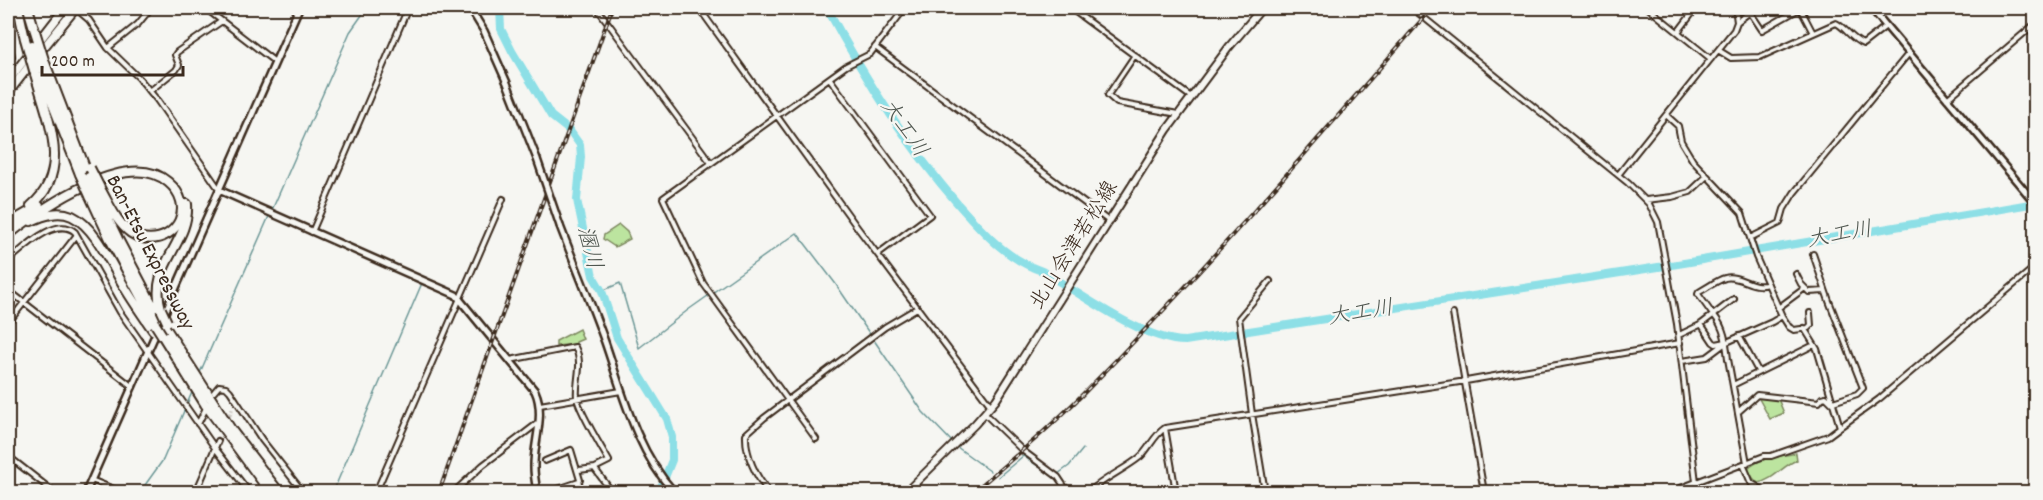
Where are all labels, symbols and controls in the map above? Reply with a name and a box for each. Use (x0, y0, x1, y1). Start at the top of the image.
scale bar (42, 39, 183, 77)
text: 200 m (51, 50, 95, 75)
water label: 大工川 (871, 93, 935, 165)
street label: Ban-Etsu Expressway (97, 170, 201, 336)
street label: 北山会津若松線 (1023, 176, 1127, 316)
water label: 大工川 (1805, 215, 1875, 257)
water label: 溷川 (568, 223, 608, 273)
water label: 大工川 (1326, 294, 1396, 334)

